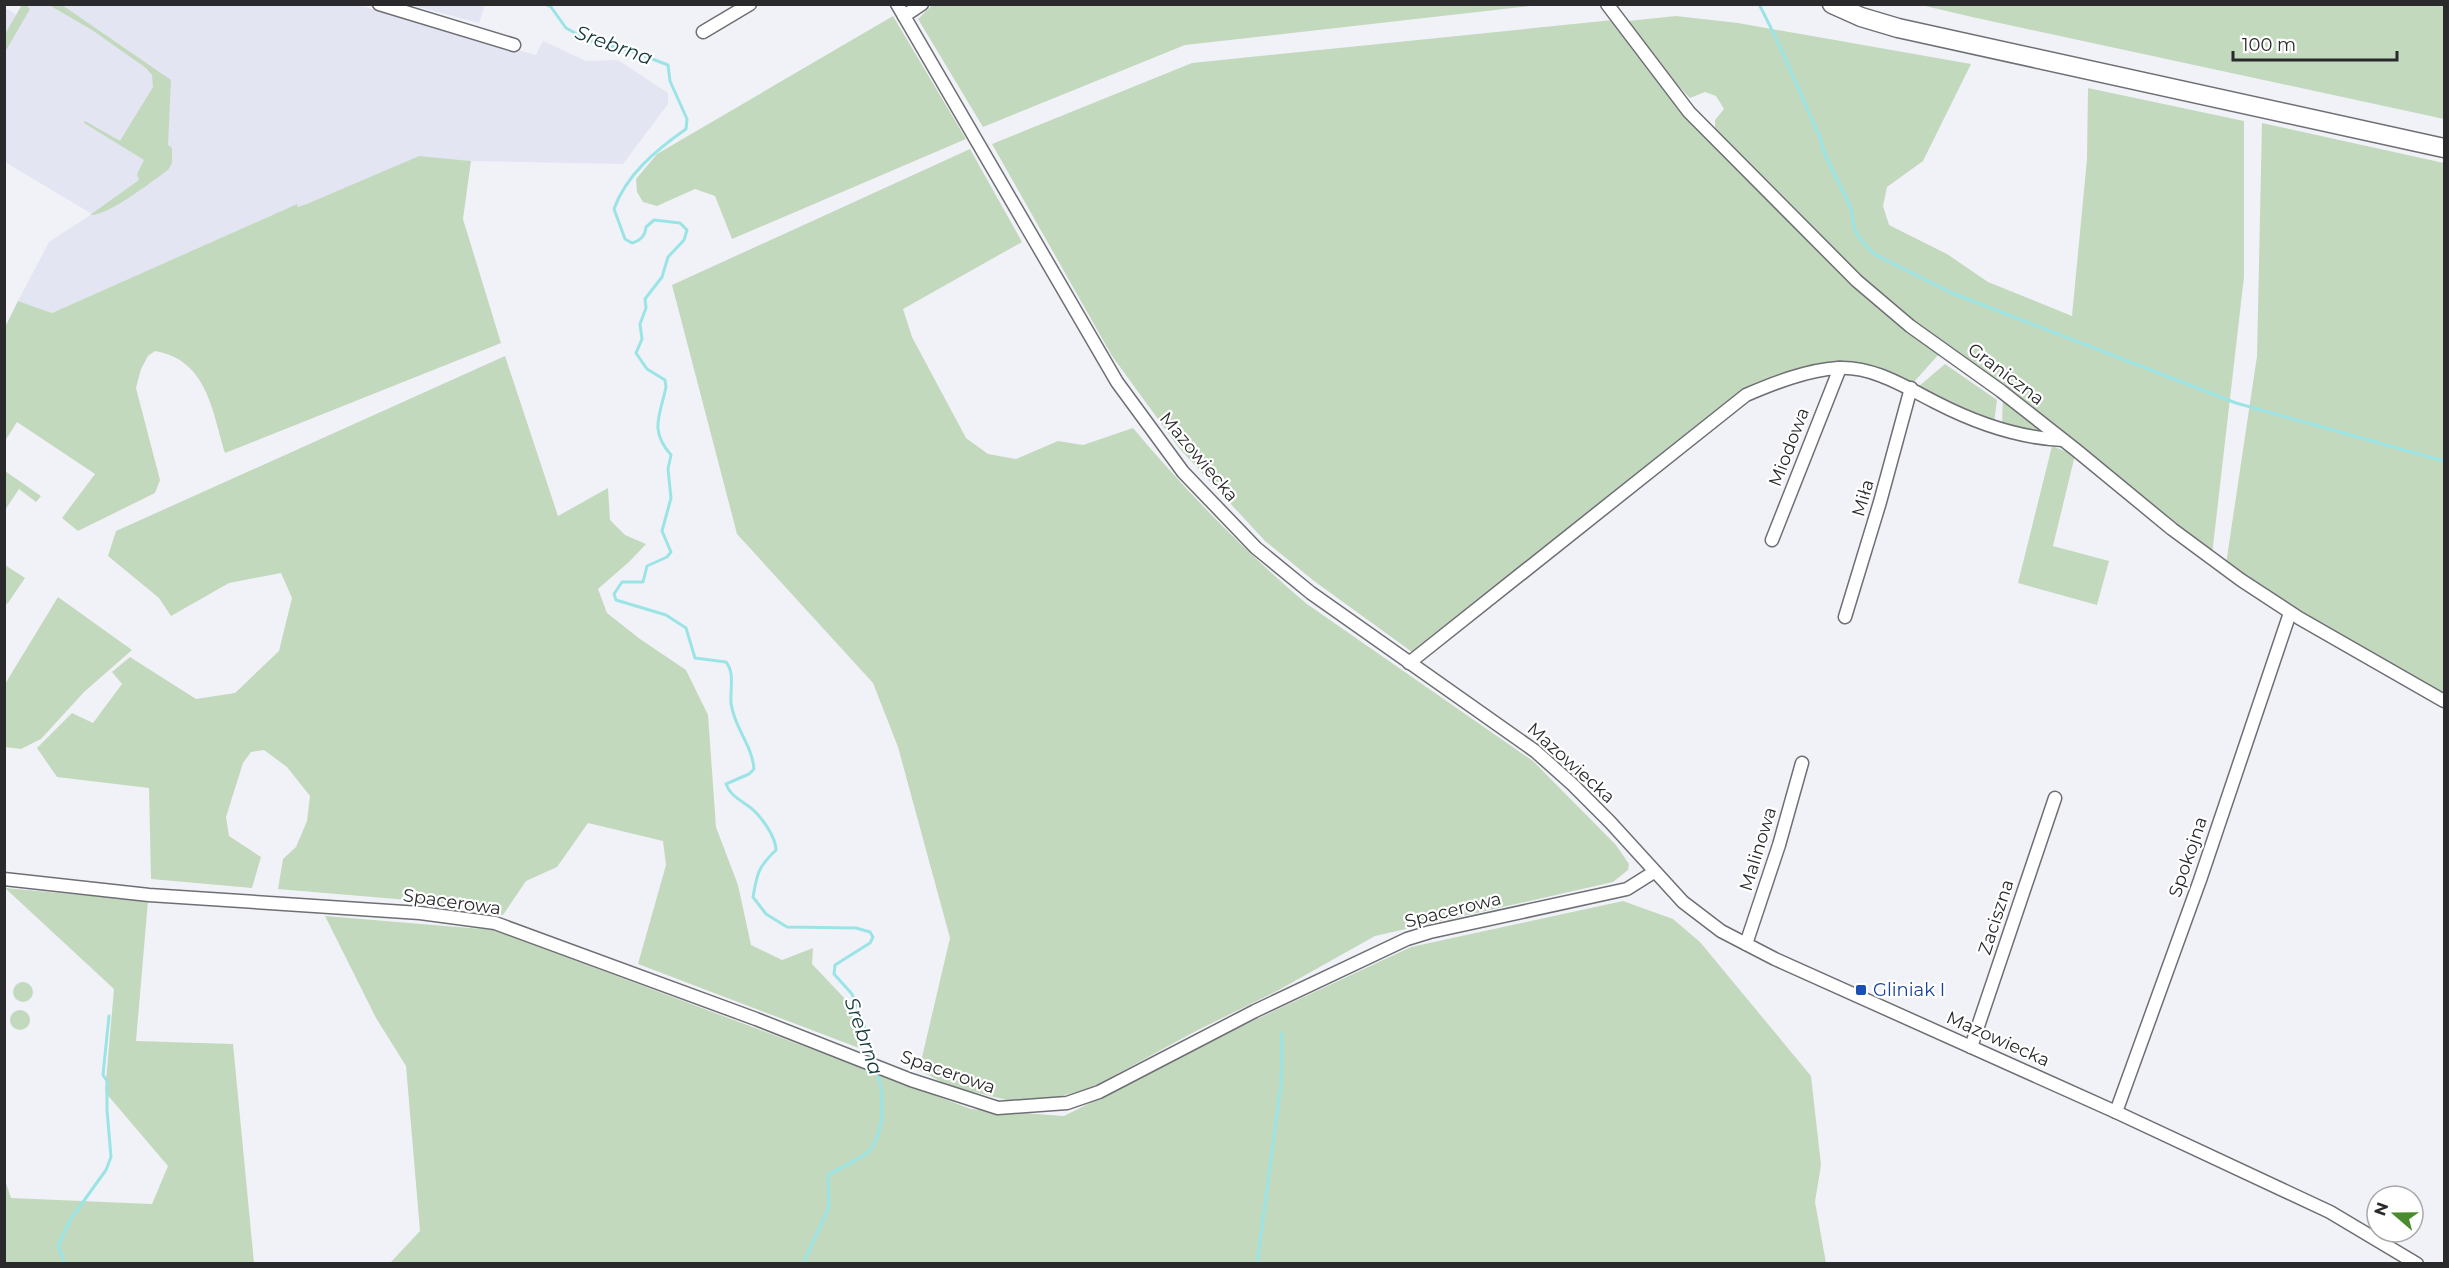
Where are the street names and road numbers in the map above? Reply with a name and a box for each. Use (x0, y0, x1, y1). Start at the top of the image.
street label: Graniczna (1963, 338, 2049, 410)
street label: Miodowa (1764, 404, 1814, 490)
street label: Mazowiecka (1155, 408, 1243, 506)
street label: Miła (1847, 477, 1879, 519)
street label: Mazowiecka (1523, 718, 1619, 808)
street label: Malinowa (1735, 804, 1781, 894)
street label: Spokojna (2164, 814, 2212, 900)
street label: Zaciszna (1973, 877, 2019, 957)
street label: Spacerowa (402, 884, 502, 920)
street label: Spacerowa (1402, 887, 1504, 933)
street label: Mazowiecka (1943, 1006, 2053, 1072)
street label: Spacerowa (898, 1046, 998, 1098)

